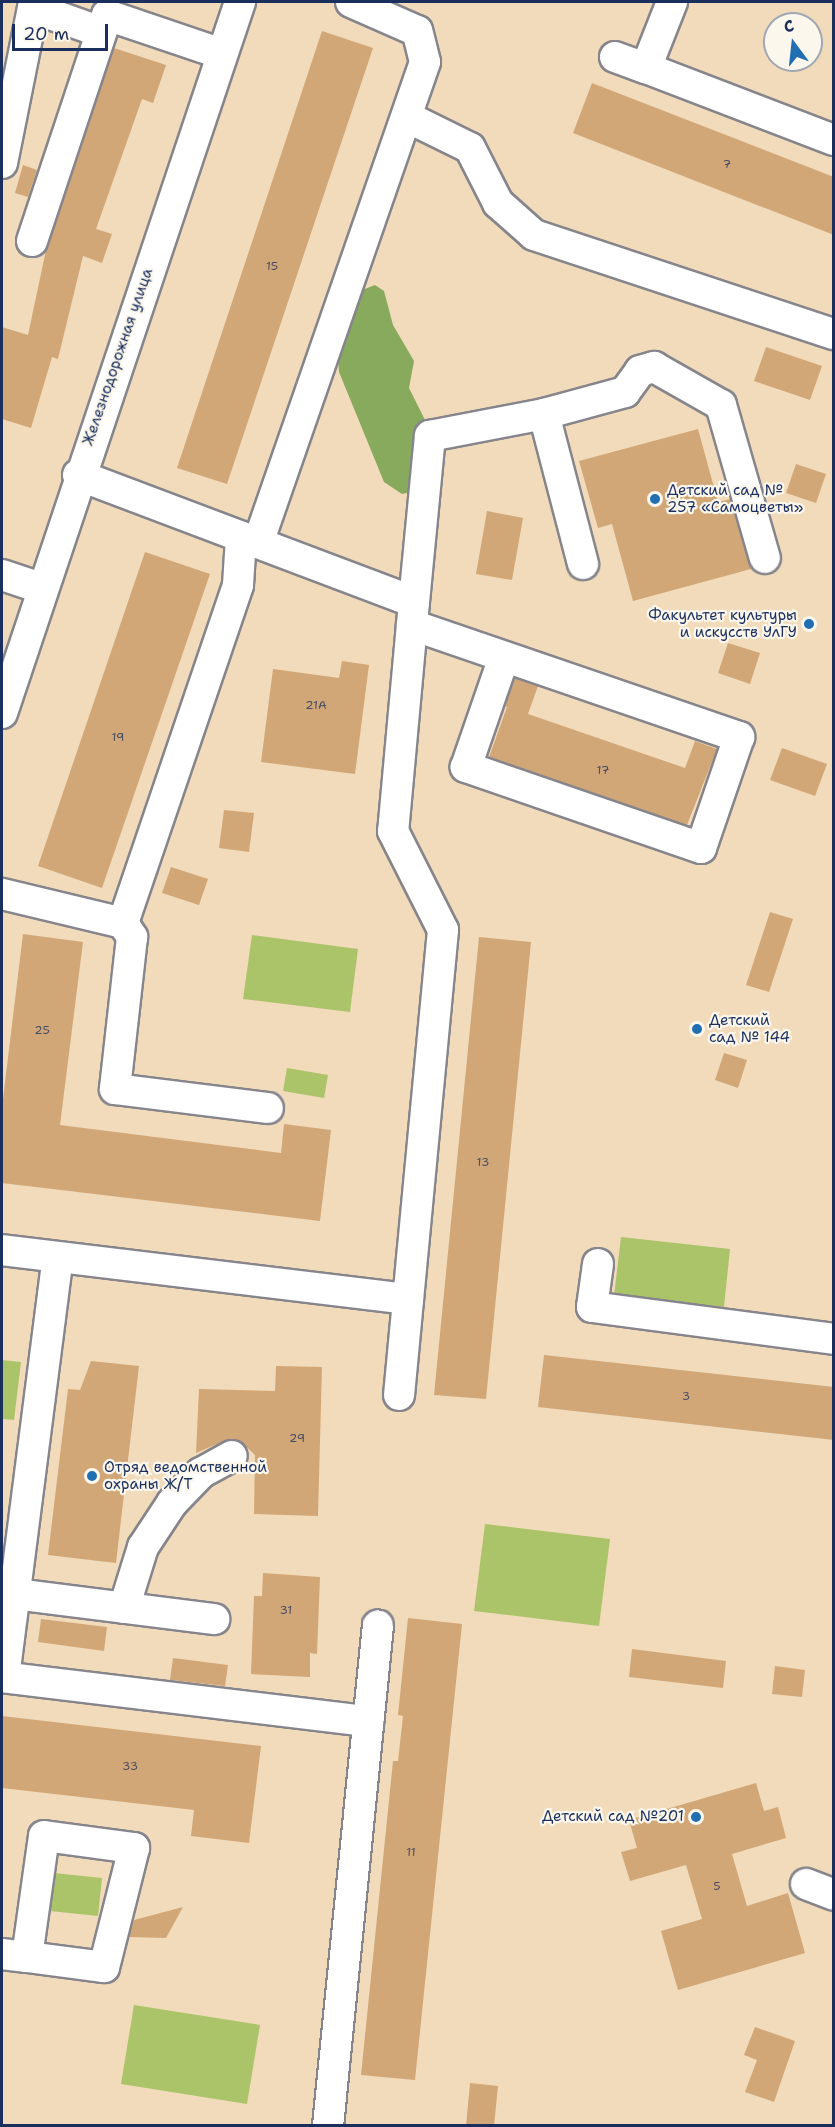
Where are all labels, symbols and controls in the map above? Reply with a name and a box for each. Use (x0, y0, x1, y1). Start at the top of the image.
scale bar (15, 12, 111, 50)
north arrow (763, 12, 823, 72)
text: С (781, 15, 796, 37)
text: 20 m (23, 22, 69, 46)
house number: 7 (723, 158, 731, 172)
house number: 15 (266, 260, 278, 274)
street label: Железнодорожная улица (79, 266, 157, 448)
place label: Детский сад № 257 «Самоцветы» (667, 481, 803, 516)
marker: Детский сад № 257 «Самоцветы» (648, 492, 662, 506)
place label: Факультет культуры и искусств УлГУ (648, 606, 797, 641)
marker: Факультет культуры и искусств УлГУ (802, 617, 816, 631)
house number: 21А (305, 699, 327, 713)
house number: 19 (112, 731, 124, 745)
house number: 17 (597, 764, 609, 778)
place label: Детский сад № 144 (709, 1011, 790, 1046)
marker: Детский сад № 144 (690, 1022, 704, 1036)
house number: 25 (34, 1024, 50, 1038)
house number: 13 (477, 1156, 489, 1170)
house number: 3 (682, 1390, 690, 1404)
house number: 29 (289, 1432, 305, 1446)
place label: Отряд ведомственной охраны Ж/Т (104, 1458, 267, 1493)
marker: Отряд ведомственной охраны Ж/Т (85, 1469, 99, 1483)
house number: 31 (280, 1604, 292, 1618)
house number: 33 (122, 1760, 138, 1774)
place label: Детский сад №201 (542, 1808, 684, 1826)
marker: Детский сад №201 (689, 1810, 703, 1824)
house number: 11 (406, 1846, 416, 1860)
house number: 5 (713, 1880, 721, 1894)

